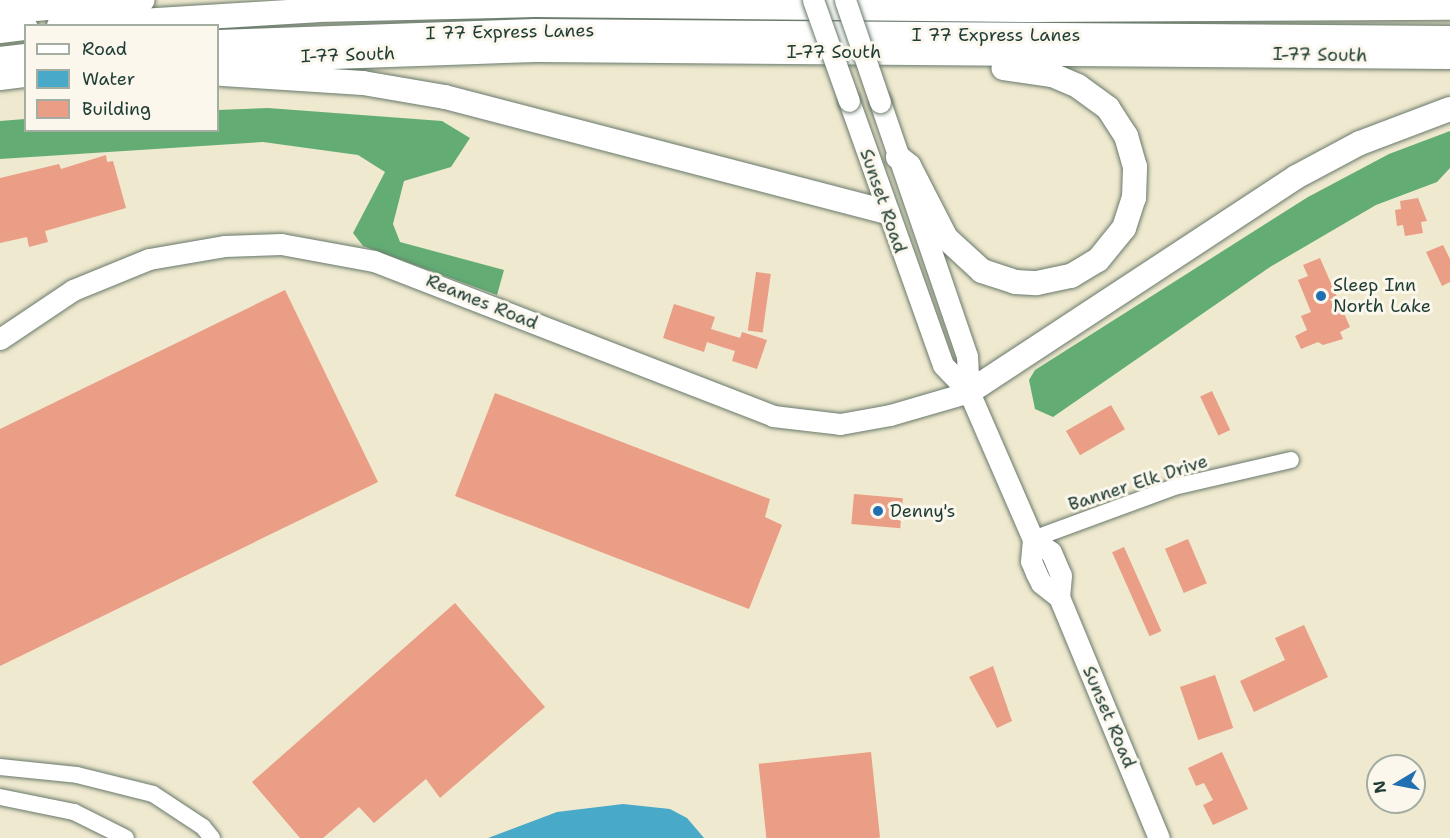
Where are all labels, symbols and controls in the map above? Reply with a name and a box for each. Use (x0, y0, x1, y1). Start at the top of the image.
street label: I 77 Express Lanes (426, 20, 594, 44)
legend (24, 24, 219, 132)
street label: I 77 Express Lanes (912, 24, 1080, 46)
text: Road (82, 37, 127, 61)
street label: I-77 South (787, 41, 881, 63)
street label: I-77 South (300, 43, 396, 67)
street label: I-77 South (1273, 43, 1367, 67)
text: Water (82, 67, 135, 91)
text: Building (82, 97, 151, 121)
street label: Sunset Road (855, 146, 911, 256)
street label: Reames Road (423, 270, 541, 334)
place label: Sleep Inn North Lake (1333, 275, 1431, 318)
marker: Sleep Inn North Lake (1314, 289, 1328, 303)
street label: Banner Elk Drive (1066, 450, 1210, 516)
place label: Denny's (890, 500, 955, 522)
marker: Denny's (871, 504, 885, 518)
street label: Sunset Road (1078, 663, 1140, 771)
north arrow (1366, 754, 1426, 814)
text: N (1368, 779, 1391, 795)

